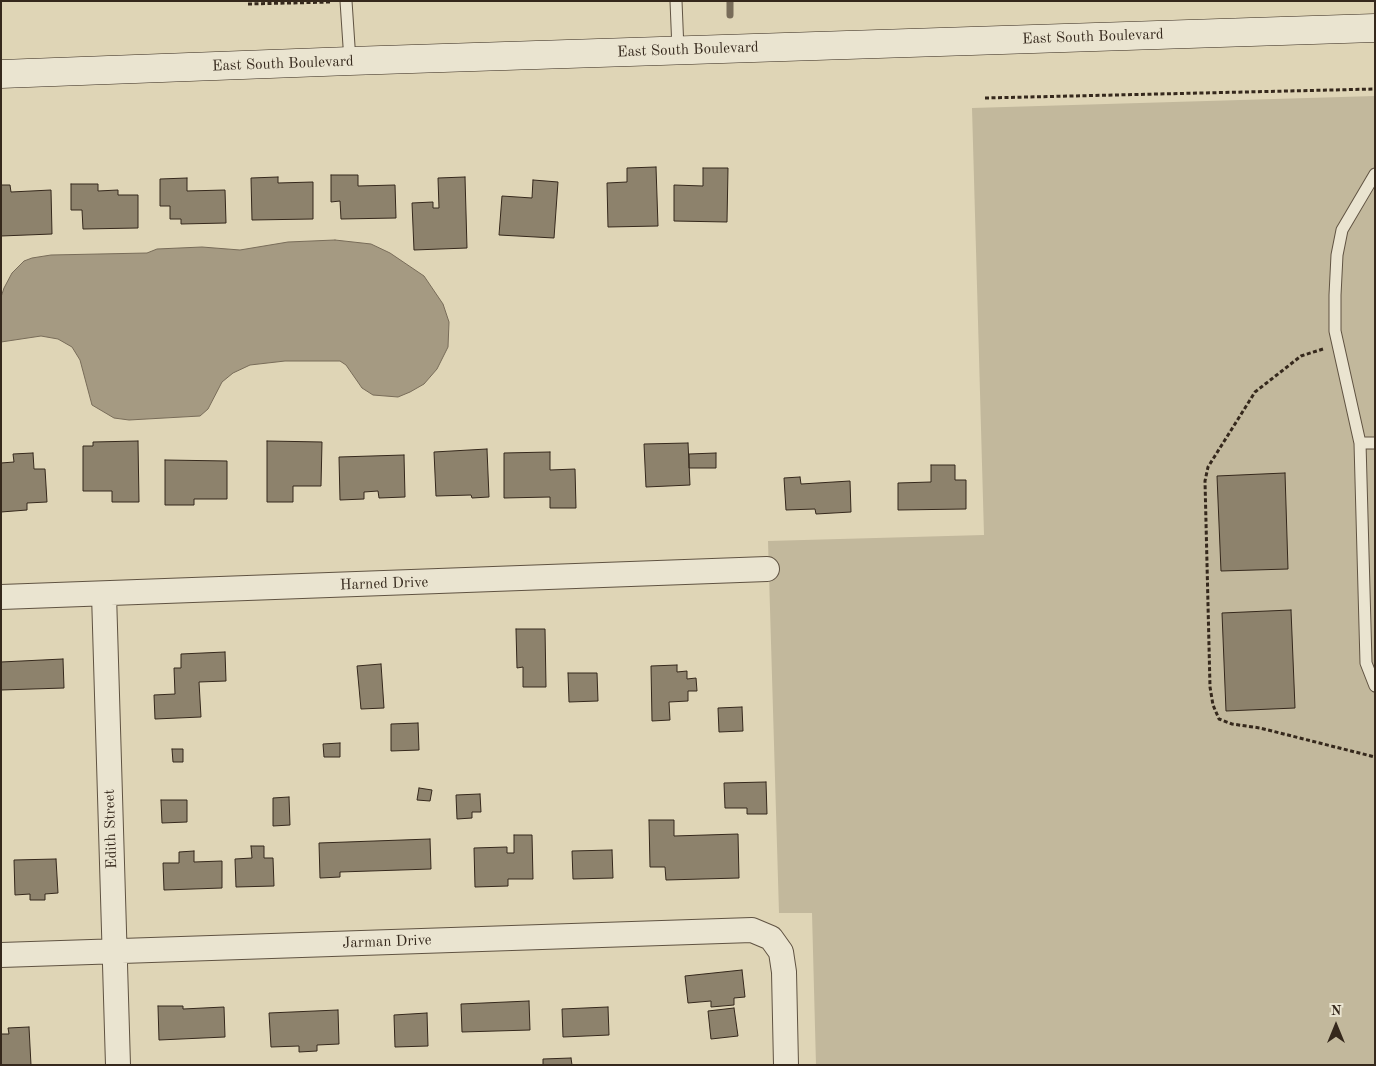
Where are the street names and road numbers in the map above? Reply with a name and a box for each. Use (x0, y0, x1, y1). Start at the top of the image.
street label: East South Boulevard (1022, 26, 1164, 48)
street label: East South Boulevard (617, 39, 759, 61)
street label: East South Boulevard (212, 53, 354, 75)
street label: Harned Drive (339, 573, 429, 595)
street label: Edith Street (101, 789, 121, 869)
street label: Jarman Drive (342, 931, 432, 953)

